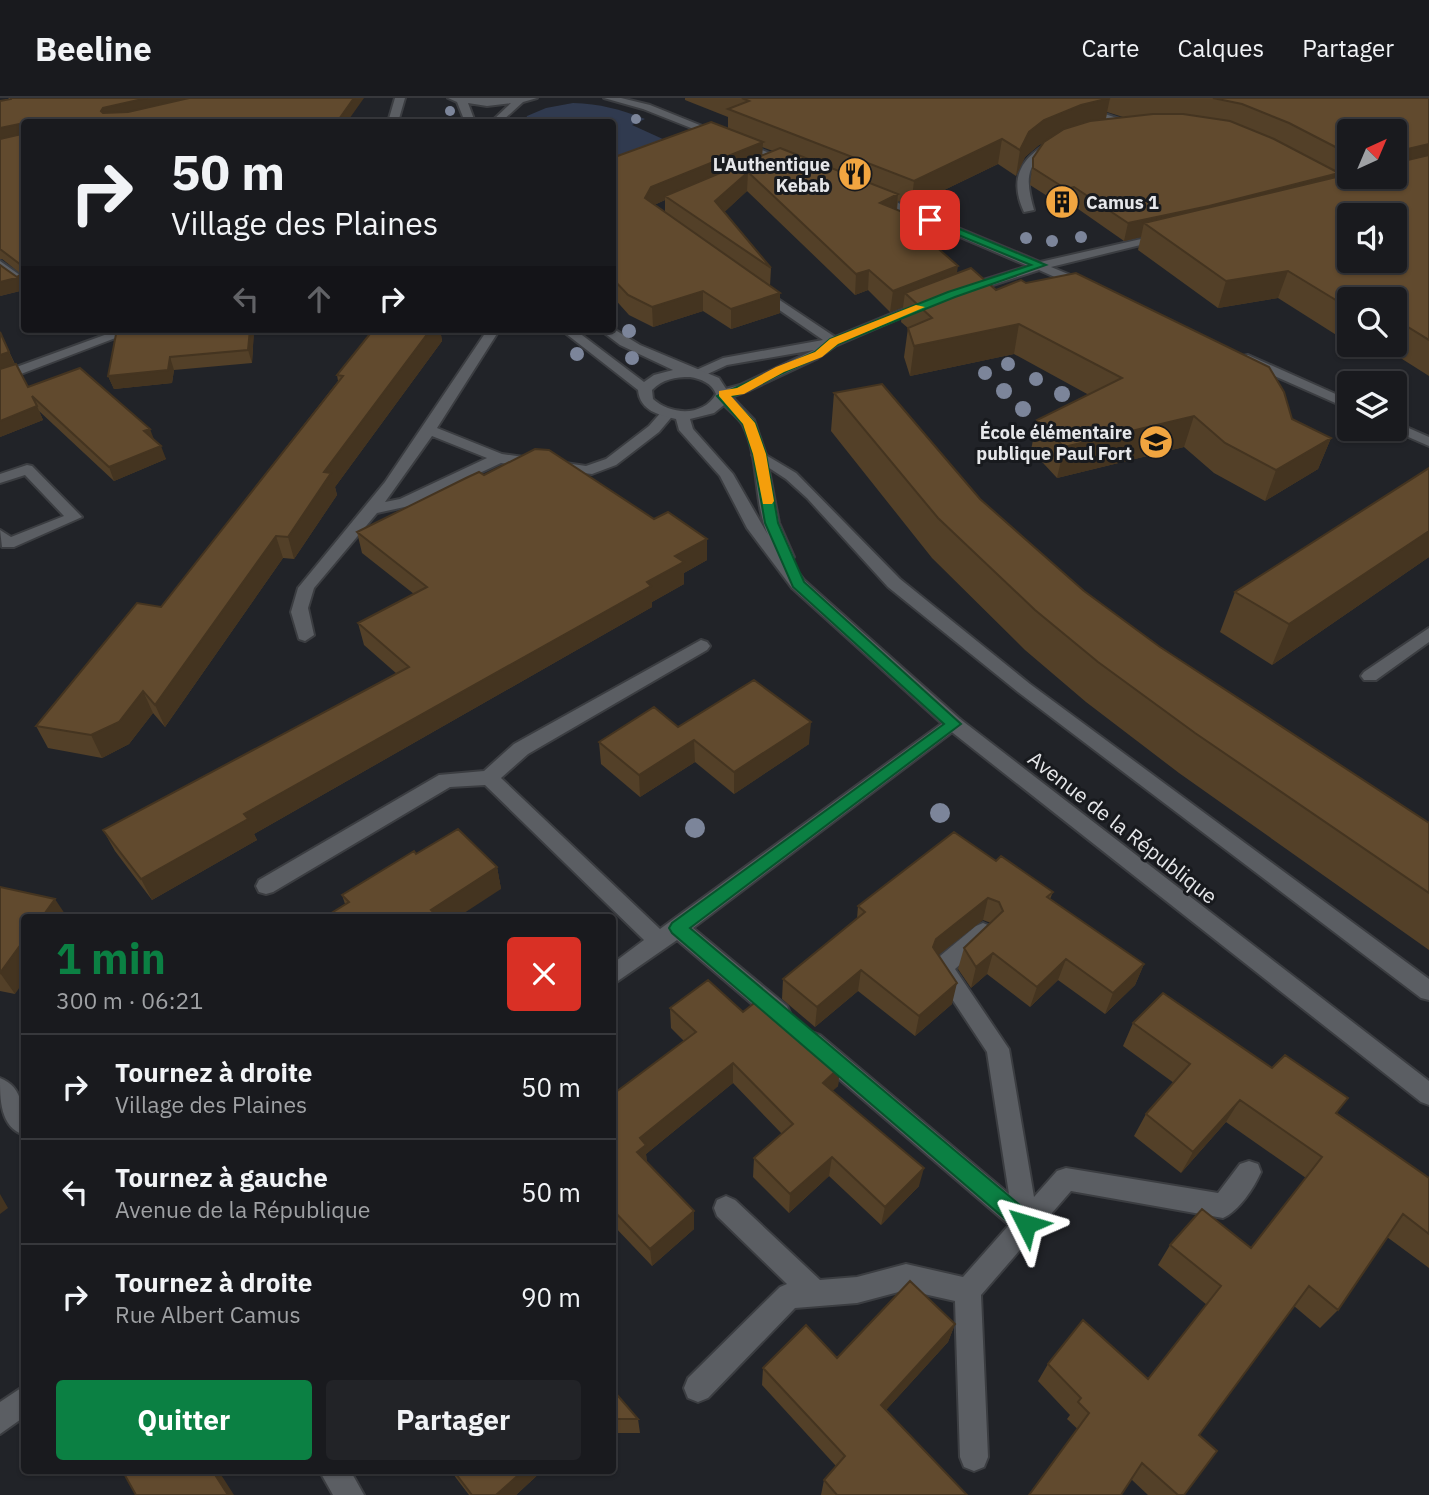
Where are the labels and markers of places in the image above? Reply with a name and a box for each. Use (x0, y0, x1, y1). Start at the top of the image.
place label: L'Authentique Kebab (713, 153, 830, 197)
restaurant icon: L'Authentique Kebab (836, 155, 874, 193)
building icon: Camus 1 (1043, 183, 1081, 221)
pin (900, 190, 960, 250)
place label: Camus 1 (1086, 191, 1159, 214)
place label: École élémentaire publique Paul Fort (976, 420, 1132, 465)
school or university icon: École élémentaire publique Paul Fort (1137, 423, 1175, 461)

